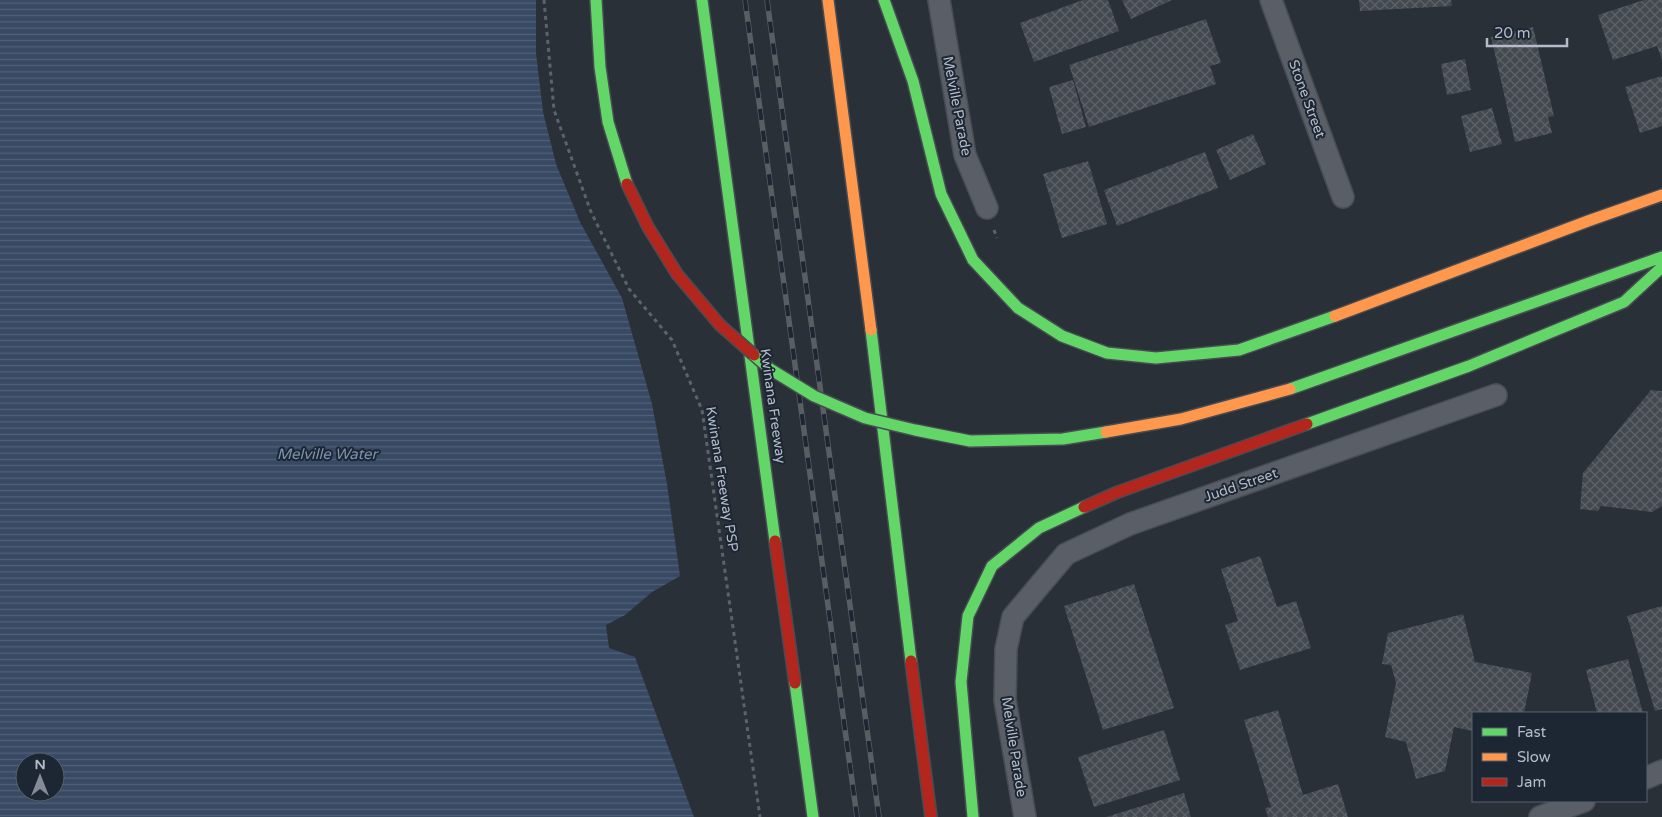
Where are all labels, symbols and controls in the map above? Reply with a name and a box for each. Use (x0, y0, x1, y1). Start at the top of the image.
scale bar (1487, 15, 1567, 47)
text: 20 m (1494, 24, 1531, 42)
street label: Melville Parade (939, 55, 975, 157)
street label: Stone Street (1285, 57, 1329, 141)
street label: Kwinana Freeway (757, 348, 790, 465)
street label: Kwinana Freeway PSP (702, 405, 742, 553)
water label: Melville Water (277, 445, 380, 463)
street label: Judd Street (1202, 464, 1280, 505)
street label: Melville Parade (998, 696, 1030, 798)
legend (1472, 712, 1647, 802)
text: Fast (1517, 723, 1547, 741)
text: Slow (1517, 748, 1551, 766)
north arrow (15, 752, 65, 802)
text: N (34, 756, 46, 773)
text: Jam (1517, 773, 1546, 791)

